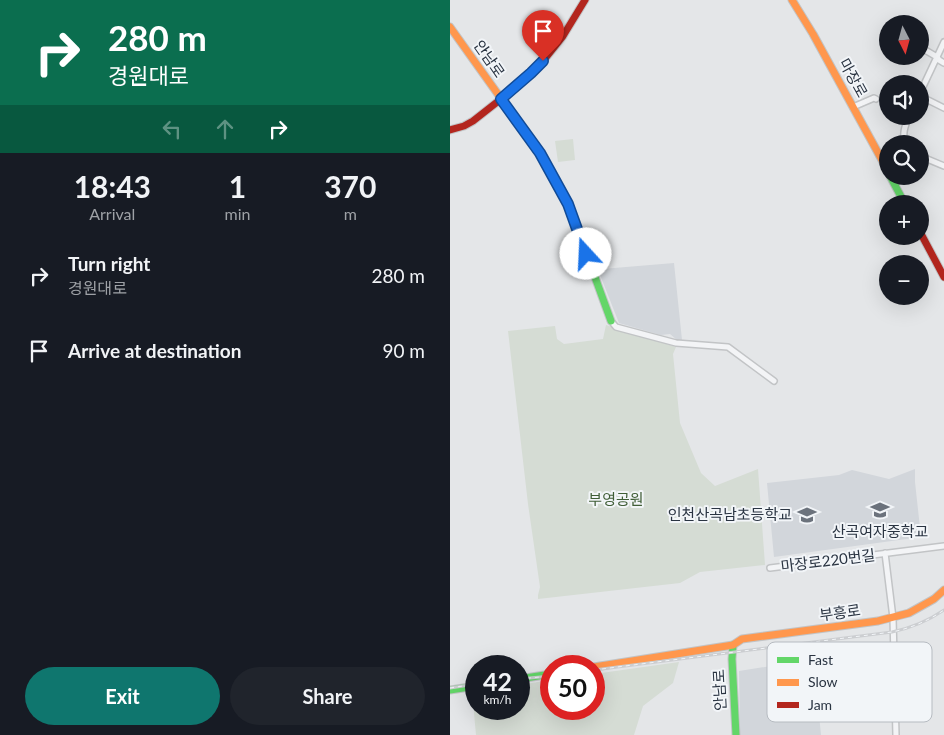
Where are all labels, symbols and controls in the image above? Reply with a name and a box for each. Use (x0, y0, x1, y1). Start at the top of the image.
pin (522, 10, 564, 61)
north arrow (879, 15, 929, 65)
map controls (879, 15, 929, 305)
text: 280 m (108, 16, 207, 58)
icon: arrive (529, 17, 557, 45)
icon: right (25, 20, 90, 85)
street label: 안남로 (471, 36, 509, 81)
street label: 마장로 (836, 55, 872, 100)
text: 경원대로 (108, 62, 189, 89)
button: sound (879, 75, 929, 125)
icon: left (158, 115, 186, 143)
icon: ahead (211, 115, 239, 143)
icon: right (264, 115, 292, 143)
button: search (879, 135, 929, 185)
text: 18:43 (74, 168, 151, 204)
text: 1 (229, 168, 246, 204)
text: 370 (324, 168, 376, 204)
button: + (879, 195, 929, 245)
text: Arrival (89, 204, 135, 223)
text: min (225, 204, 251, 223)
text: m (344, 204, 357, 223)
position arrow (559, 227, 611, 279)
text: Turn right (68, 252, 150, 275)
button: − (879, 255, 929, 305)
icon: right (25, 262, 53, 290)
text: 280 m (371, 264, 425, 287)
text: 경원대로 (68, 278, 127, 297)
icon: arrive (25, 337, 53, 365)
text: Arrive at destination (68, 339, 241, 362)
text: 90 m (382, 339, 425, 362)
park label: 부영공원 (588, 490, 644, 508)
school or university icon: 산곡여자중학교 (869, 499, 891, 521)
school or university icon: 인천산곡남초등학교 (796, 504, 818, 526)
place label: 인천산곡남초등학교 (668, 505, 792, 523)
place label: 산곡여자중학교 (832, 522, 928, 540)
street label: 마장로220번길 (780, 545, 876, 575)
street label: 부흥로 (818, 600, 862, 624)
legend (767, 642, 932, 722)
text: Fast (808, 651, 833, 668)
speed limit sign: 50 (540, 655, 605, 720)
text: 42 (483, 666, 512, 696)
button: Exit (25, 667, 220, 725)
button: Share (230, 667, 425, 725)
street label: 안남로 (709, 669, 729, 711)
text: Slow (808, 673, 838, 690)
text: km/h (483, 692, 512, 707)
text: Jam (808, 696, 832, 713)

